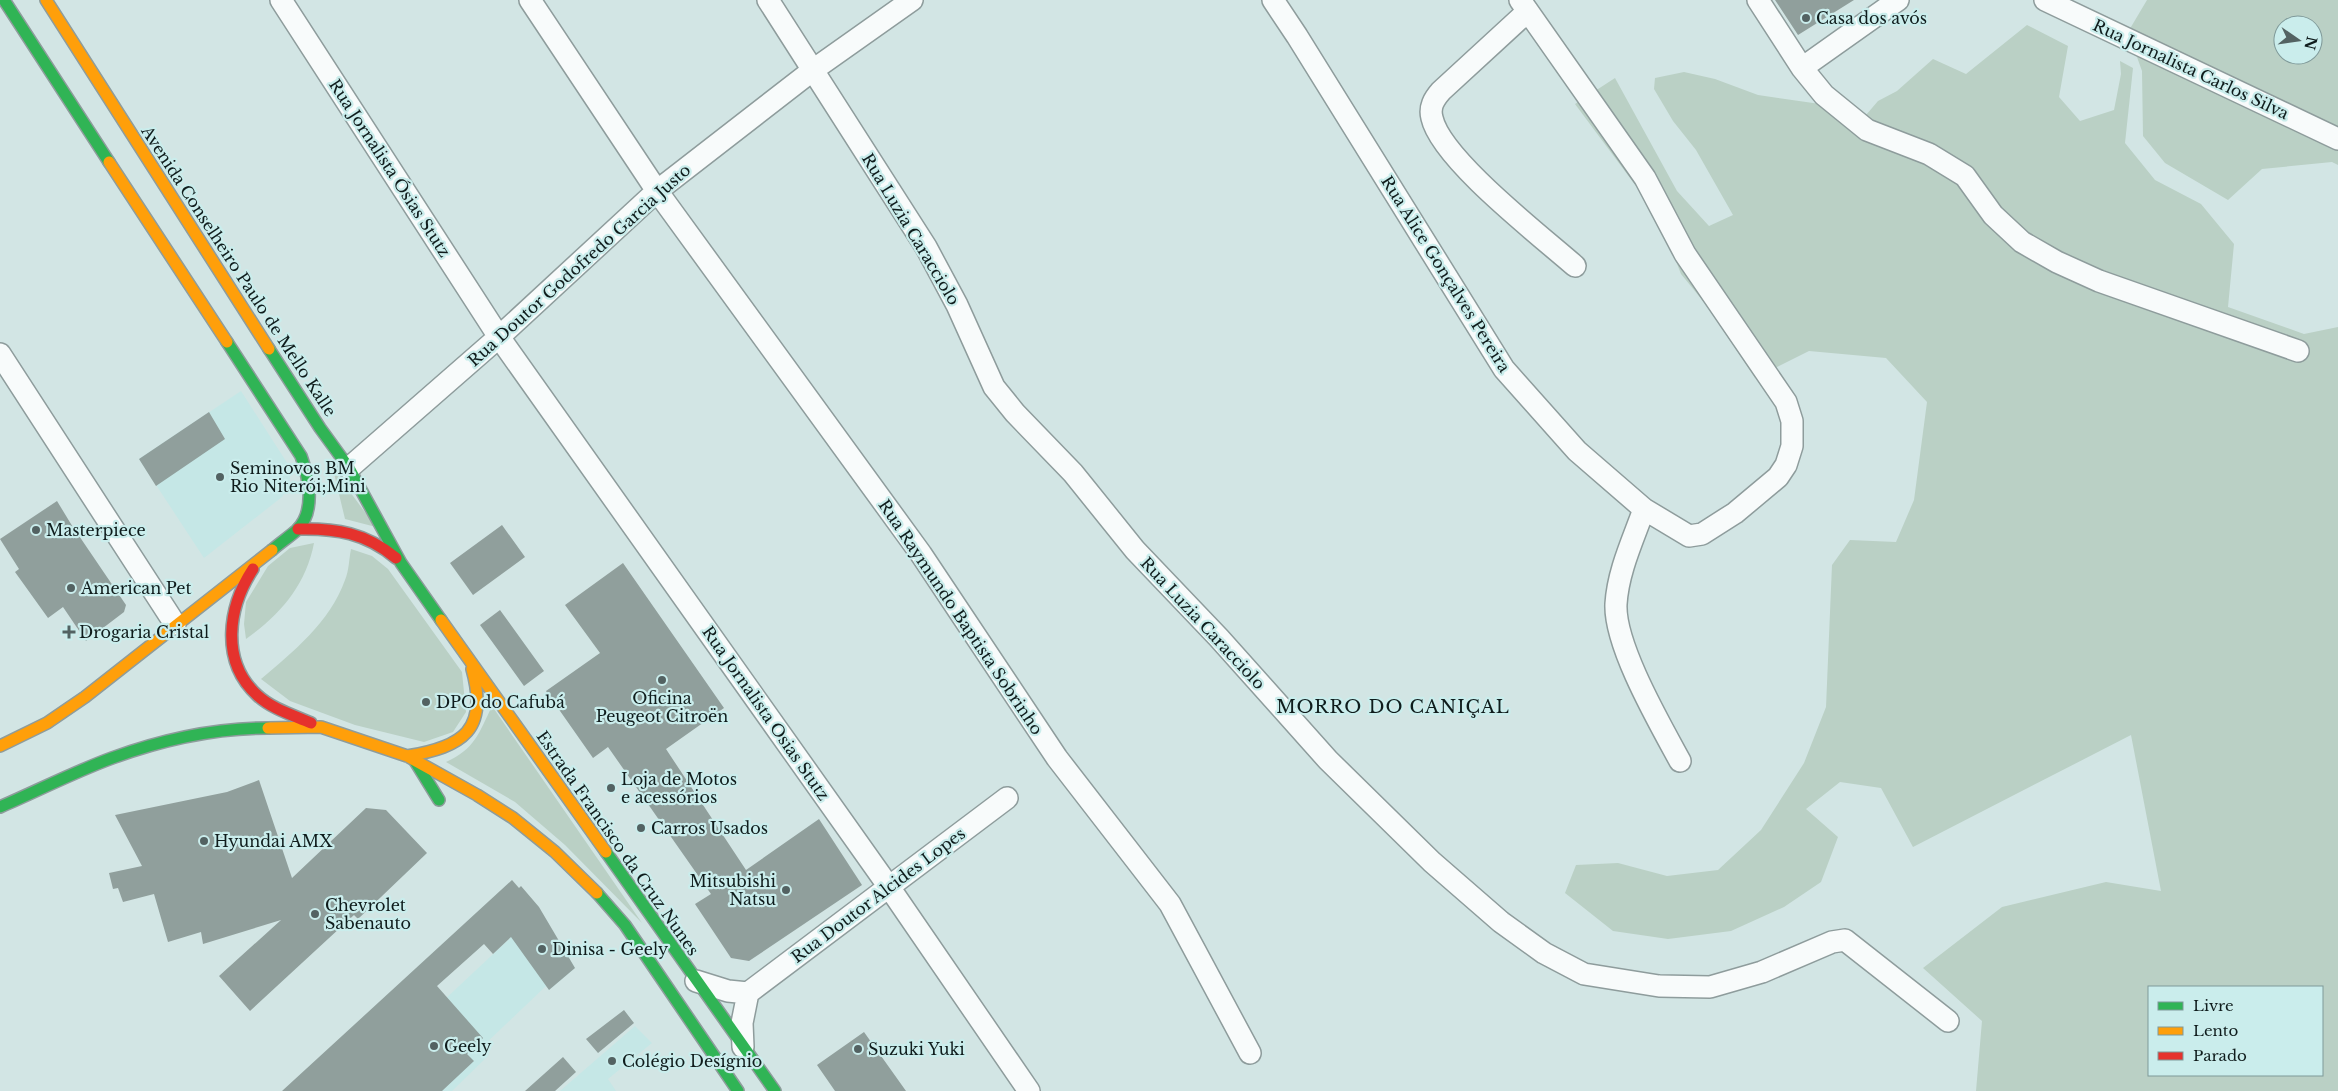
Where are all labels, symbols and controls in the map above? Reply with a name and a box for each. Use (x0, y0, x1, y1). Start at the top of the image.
place label: Casa dos avós (1816, 8, 1927, 28)
marker: Casa dos avós (1800, 12, 1812, 24)
street label: Rua Jornalista Carlos Silva (2090, 15, 2292, 123)
north arrow (2273, 15, 2323, 65)
text: N (2300, 34, 2321, 51)
street label: Rua Jornalista Ósias Stutz (325, 75, 455, 261)
street label: Avenida Conselheiro Paulo de Mello Kalle (137, 121, 341, 420)
street label: Rua Luzia Caracciolo (858, 149, 964, 309)
street label: Rua Doutor Godofredo Garcia Justo (463, 160, 695, 370)
street label: Rua Alice Gonçalves Pereira (1377, 172, 1515, 376)
place label: Seminovos BM Rio Niterói;Mini (230, 458, 366, 496)
marker: Seminovos BM Rio Niterói;Mini (214, 471, 226, 483)
street label: Rua Raymundo Baptista Sobrinho (875, 495, 1047, 739)
place label: Masterpiece (46, 520, 146, 540)
marker: Masterpiece (30, 524, 42, 536)
street label: Rua Luzia Caracciolo (1137, 553, 1269, 693)
place label: American Pet (80, 578, 192, 598)
marker: American Pet (65, 582, 77, 594)
place label: Drogaria Cristal (79, 622, 209, 642)
street label: Rua Jornalista Osias Stutz (698, 622, 834, 804)
marker: Drogaria Cristal (63, 626, 75, 638)
marker: Oficina Peugeot Citroën (656, 674, 668, 686)
place label: Oficina Peugeot Citroën (596, 688, 728, 726)
place label: DPO do Cafubá (436, 692, 565, 712)
marker: DPO do Cafubá (420, 696, 432, 708)
district label: MORRO DO CANIÇAL (1276, 696, 1510, 718)
street label: Estrada Francisco da Cruz Nunes (533, 727, 703, 959)
place label: Loja de Motos e acessórios (621, 769, 737, 807)
marker: Loja de Motos e acessórios (605, 782, 617, 794)
place label: Carros Usados (651, 818, 768, 838)
marker: Carros Usados (635, 822, 647, 834)
street label: Rua Doutor Alcides Lopes (787, 823, 969, 967)
place label: Hyundai AMX (214, 831, 333, 851)
marker: Hyundai AMX (198, 835, 210, 847)
place label: Mitsubishi Natsu (689, 871, 777, 909)
marker: Mitsubishi Natsu (780, 884, 792, 896)
place label: Chevrolet Sabenauto (325, 895, 411, 933)
marker: Chevrolet Sabenauto (309, 908, 321, 920)
place label: Dinisa - Geely (552, 939, 669, 959)
marker: Dinisa - Geely (536, 943, 548, 955)
legend (2148, 986, 2323, 1076)
text: Livre (2193, 996, 2234, 1015)
text: Lento (2193, 1021, 2239, 1040)
place label: Geely (444, 1036, 492, 1056)
place label: Suzuki Yuki (868, 1039, 965, 1059)
marker: Geely (428, 1040, 440, 1052)
marker: Suzuki Yuki (852, 1043, 864, 1055)
text: Parado (2193, 1046, 2247, 1065)
place label: Colégio Desígnio (622, 1051, 762, 1071)
marker: Colégio Desígnio (606, 1055, 618, 1067)

